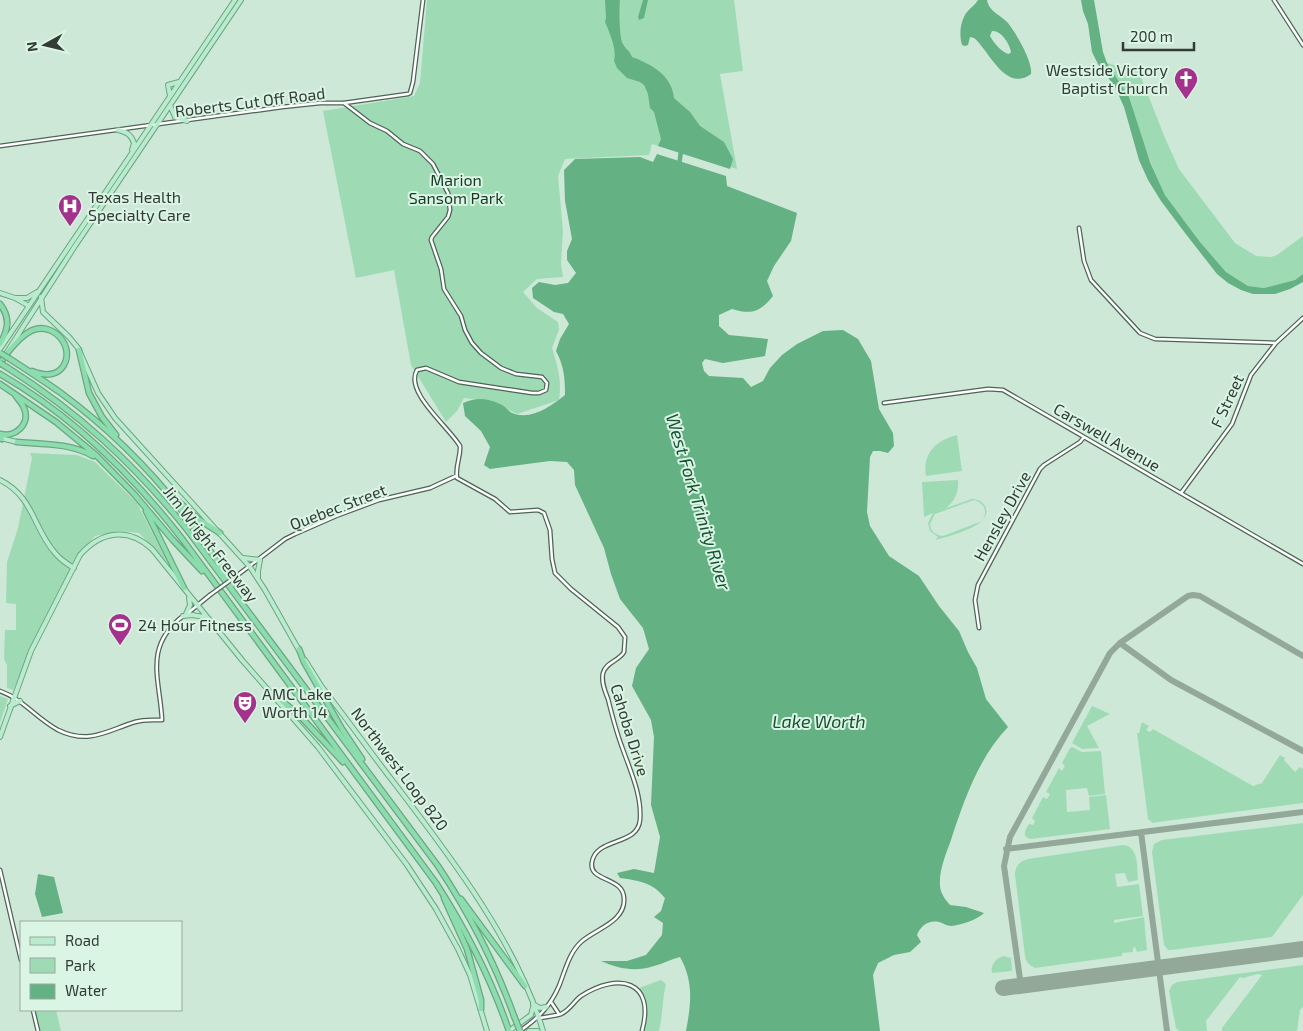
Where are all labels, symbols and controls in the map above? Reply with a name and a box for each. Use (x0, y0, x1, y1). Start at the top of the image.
north arrow (20, 20, 70, 70)
scale bar (1123, 20, 1194, 52)
text: 200 m (1130, 27, 1173, 45)
text: N (23, 41, 41, 53)
place label: Westside Victory Baptist Church (1046, 60, 1169, 97)
church icon: Westside Victory Baptist Church (1173, 66, 1199, 100)
street label: Roberts Cut Off Road (174, 83, 326, 120)
park label: Marion Sansom Park (409, 170, 503, 207)
place label: Texas Health Specialty Care (88, 187, 191, 224)
hospital icon: Texas Health Specialty Care (57, 193, 83, 227)
street label: F Street (1206, 371, 1247, 430)
street label: Carswell Avenue (1050, 398, 1164, 475)
water label: West Fork Trinity River (662, 411, 737, 594)
street label: Hensley Drive (969, 468, 1034, 564)
street label: Quebec Street (287, 479, 389, 535)
street label: Jim Wright Freeway (160, 482, 263, 606)
sports icon: 24 Hour Fitness (107, 612, 133, 646)
place label: 24 Hour Fitness (138, 615, 252, 634)
street label: Cahoba Drive (607, 681, 654, 778)
place label: AMC Lake Worth 14 (262, 684, 332, 721)
theatre icon: AMC Lake Worth 14 (232, 690, 258, 724)
street label: Northwest Loop 820 (348, 703, 453, 834)
water label: Lake Worth (772, 710, 866, 732)
legend (20, 921, 182, 1011)
text: Road (65, 931, 100, 949)
text: Park (65, 956, 96, 974)
text: Water (65, 981, 107, 999)

